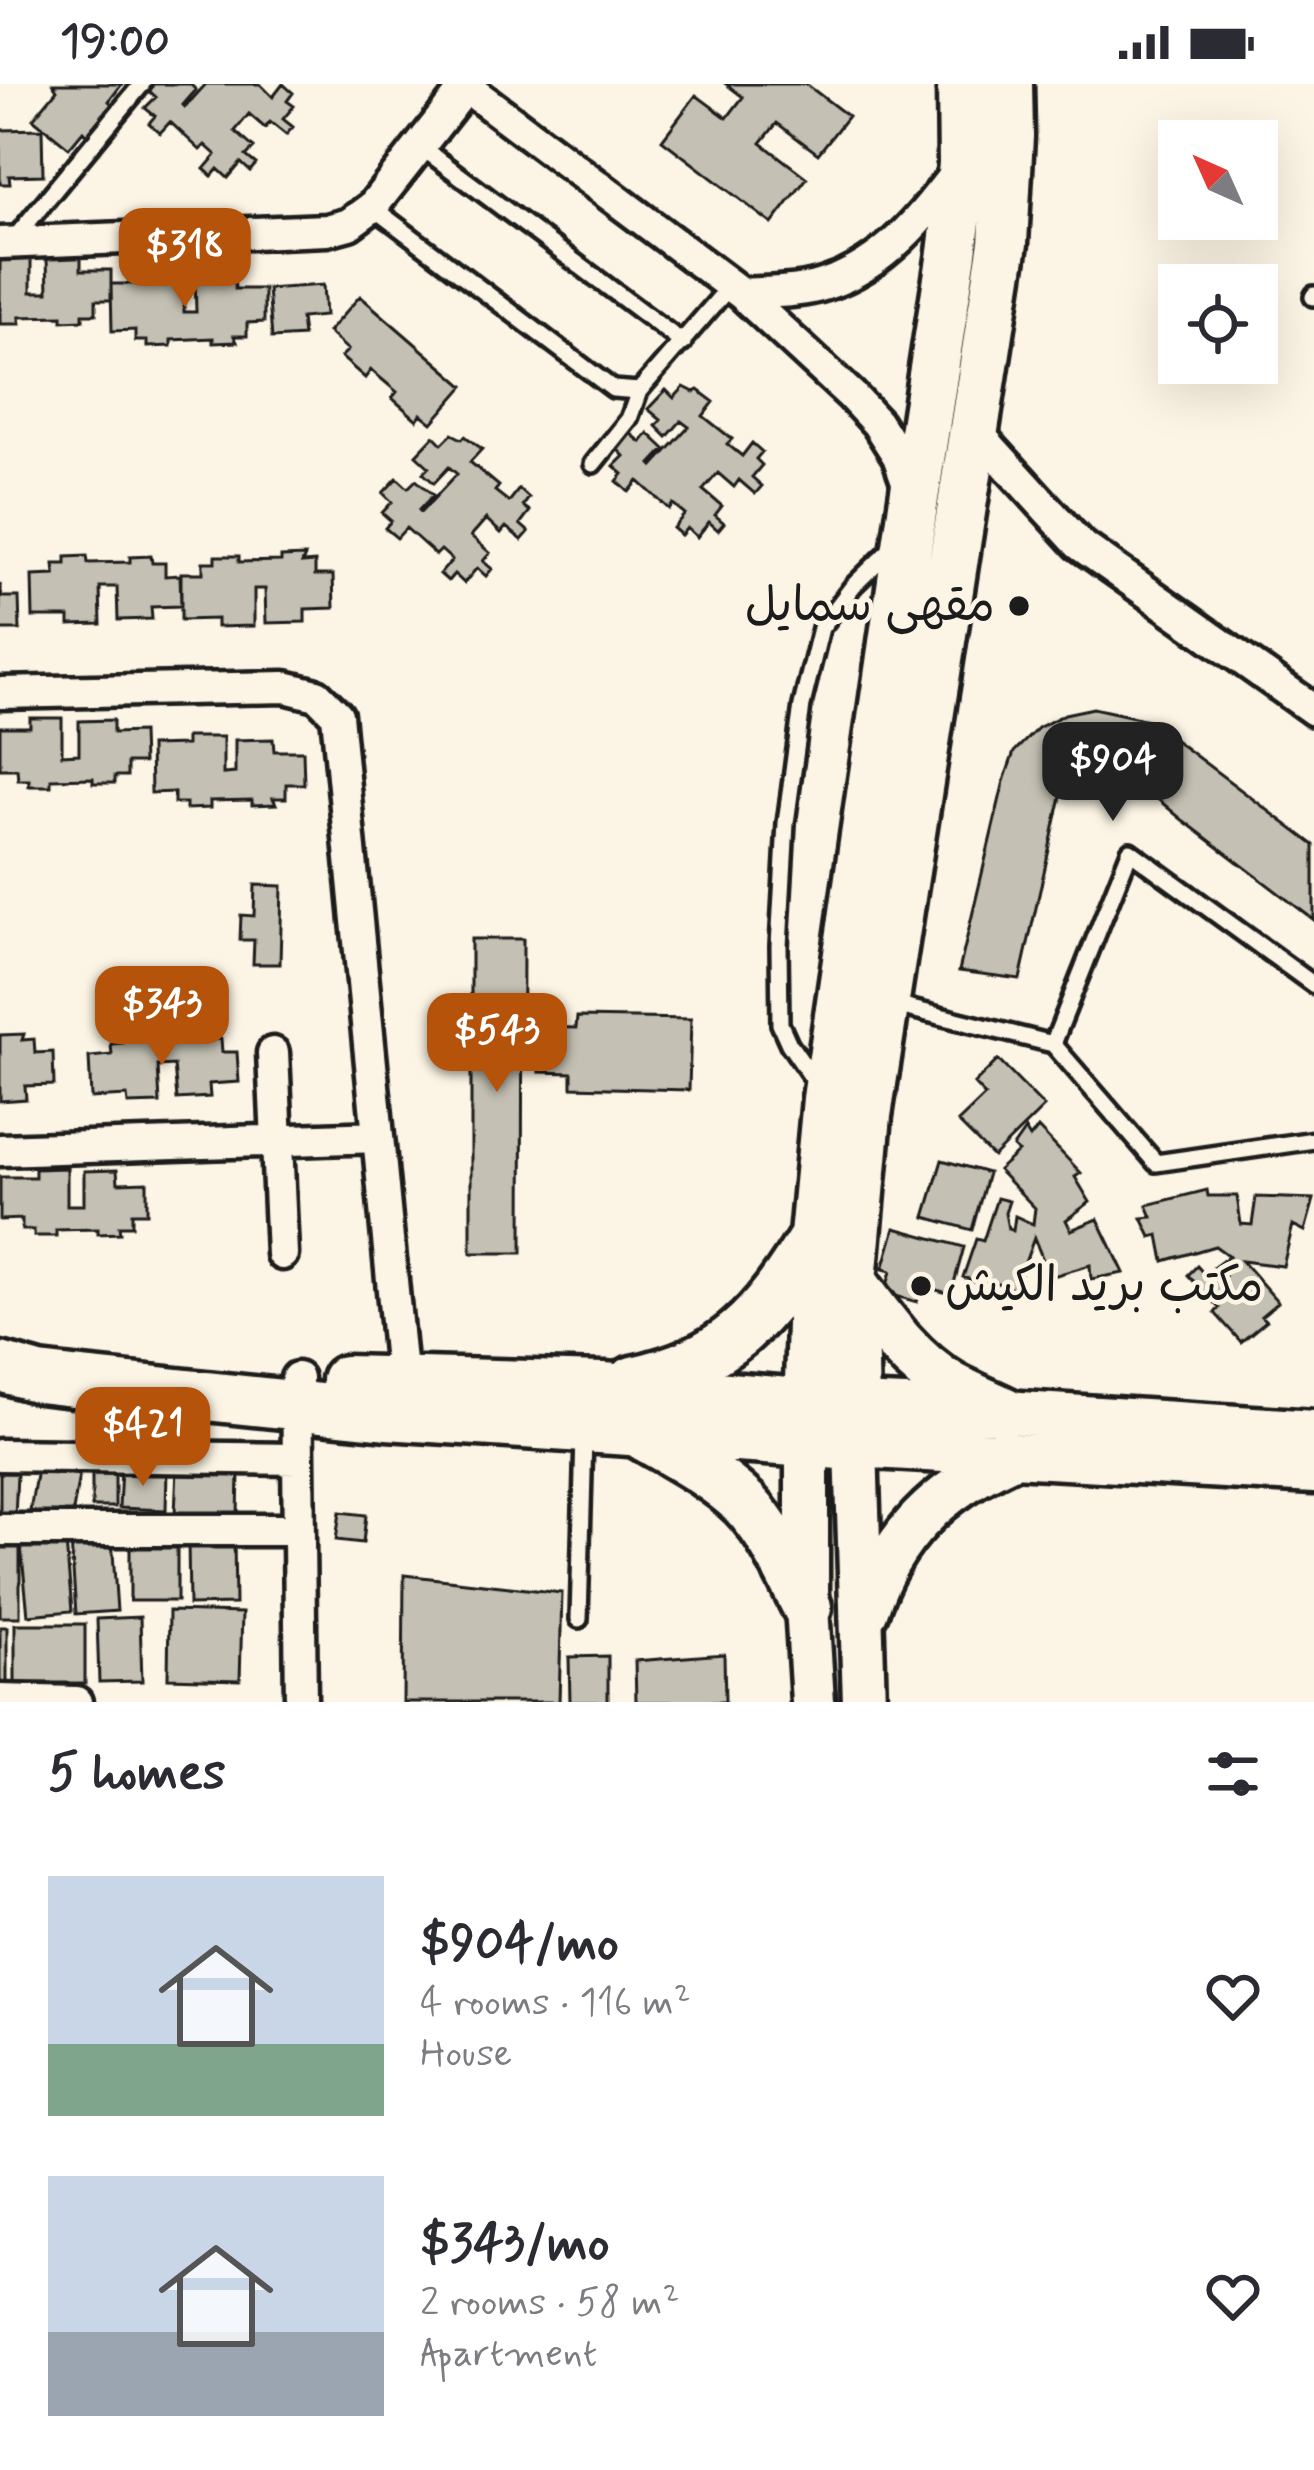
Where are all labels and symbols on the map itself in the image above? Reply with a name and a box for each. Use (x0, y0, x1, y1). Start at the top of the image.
north arrow (1158, 120, 1278, 240)
pin: $318 (114, 208, 256, 310)
place label: مقهى سمايل (745, 575, 995, 638)
marker: مقهى سمايل (1006, 593, 1032, 619)
pin: $904 (1042, 722, 1184, 824)
pin: $343 (91, 966, 233, 1068)
pin: $543 (426, 993, 568, 1095)
place label: مكتب بريد الكيش (945, 1255, 1264, 1318)
marker: مكتب بريد الكيش (908, 1273, 934, 1299)
pin: $421 (72, 1387, 214, 1489)

